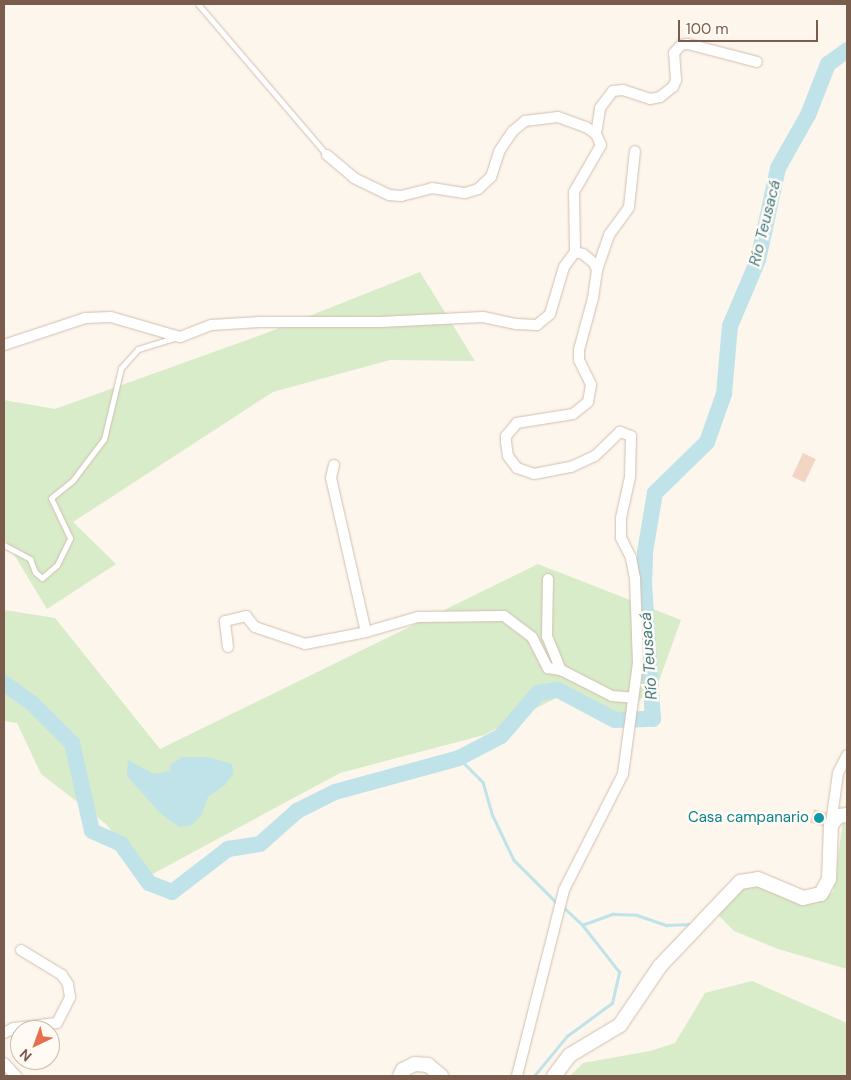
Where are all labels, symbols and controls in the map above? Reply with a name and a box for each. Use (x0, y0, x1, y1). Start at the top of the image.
scale bar (681, 10, 821, 42)
text: 100 m (686, 19, 729, 39)
water label: Río Teusacá (745, 178, 785, 268)
water label: Río Teusacá (636, 611, 662, 701)
place label: Casa campanario (688, 809, 809, 827)
marker: Casa campanario (813, 812, 825, 824)
north arrow (10, 1020, 60, 1070)
text: N (16, 1045, 35, 1066)

